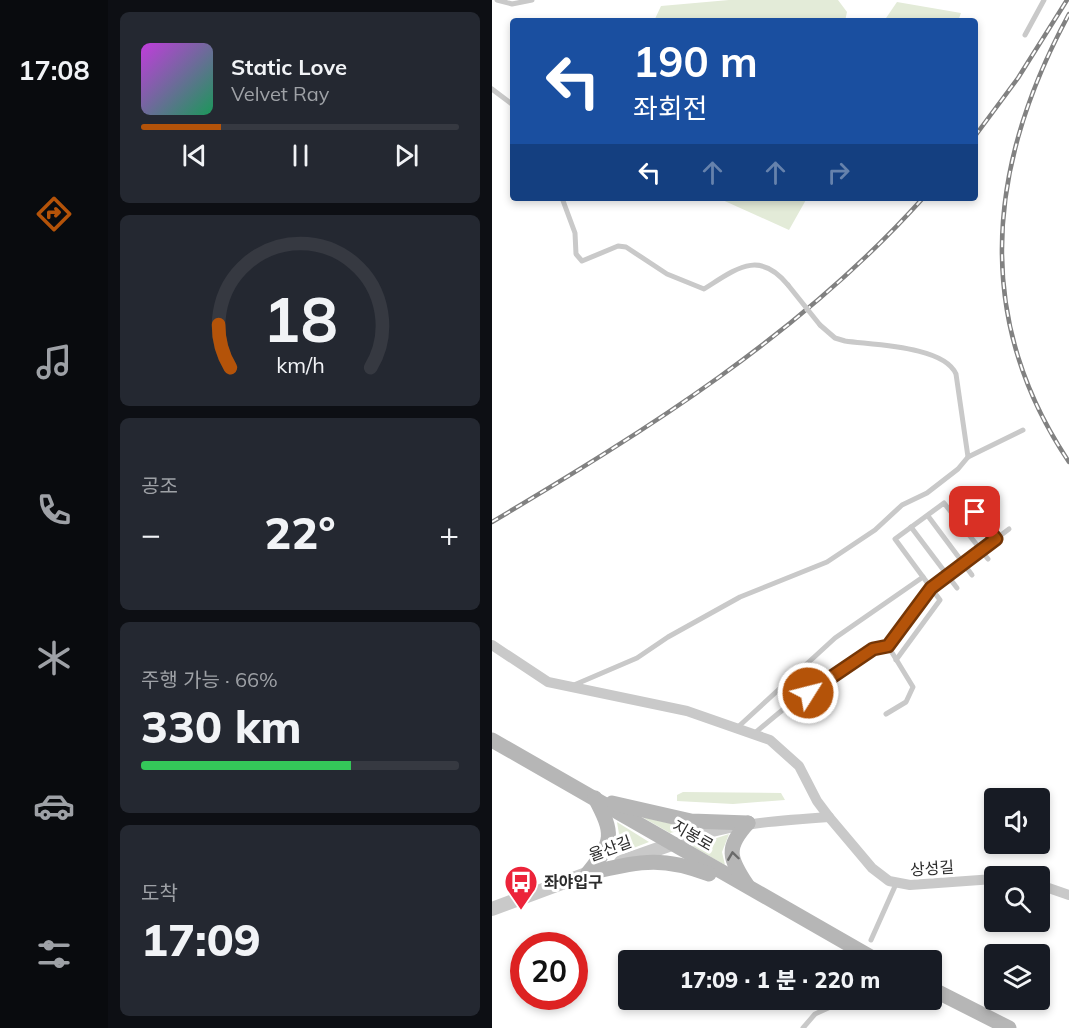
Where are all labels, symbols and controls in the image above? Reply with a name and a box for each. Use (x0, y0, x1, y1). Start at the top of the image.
text: 190 m (633, 35, 758, 88)
icon: left (534, 42, 612, 120)
text: 17:08 (18, 53, 90, 87)
text: Static Love (231, 53, 347, 81)
text: Velvet Ray (231, 81, 329, 106)
text: 좌회전 (633, 91, 708, 125)
icon: previous (178, 139, 211, 172)
icon: pause (284, 139, 317, 172)
icon: next (390, 139, 423, 172)
icon: left (633, 156, 666, 189)
icon: ahead (696, 156, 729, 189)
icon: ahead (759, 156, 792, 189)
icon: right (822, 156, 855, 189)
icon: directions (33, 193, 75, 235)
text: 18 (263, 279, 337, 358)
icon: music (33, 341, 75, 383)
text: km/h (276, 351, 324, 378)
text: 공조 (141, 473, 178, 498)
pin (949, 486, 1000, 537)
icon: phone (33, 489, 75, 531)
icon: arrive (958, 495, 991, 528)
text: 22° (264, 504, 336, 560)
text: − (141, 513, 161, 554)
text: + (439, 513, 459, 554)
icon: climate (33, 637, 75, 679)
position arrow (776, 661, 840, 725)
text: 주행 가능 · 66% (141, 667, 278, 692)
text: 330 km (141, 698, 302, 754)
icon: car (33, 785, 75, 827)
map controls (984, 788, 1050, 1010)
button: sound (984, 788, 1050, 854)
street label: 지봉로 (669, 815, 717, 855)
street label: 율산길 (586, 831, 634, 865)
one-way arrow (728, 851, 740, 861)
street label: 상성길 (909, 856, 955, 880)
bus stop icon: 좌야입구 (503, 864, 539, 911)
button: search (984, 866, 1050, 932)
place label: 좌야입구 (544, 872, 603, 892)
text: 도착 (141, 880, 178, 905)
text: 17:09 (141, 911, 261, 967)
speed limit sign: 20 (510, 932, 588, 1010)
icon: filters (33, 933, 75, 975)
button: layers (984, 944, 1050, 1010)
text: 17:09 · 1 분 · 220 m (680, 966, 880, 994)

